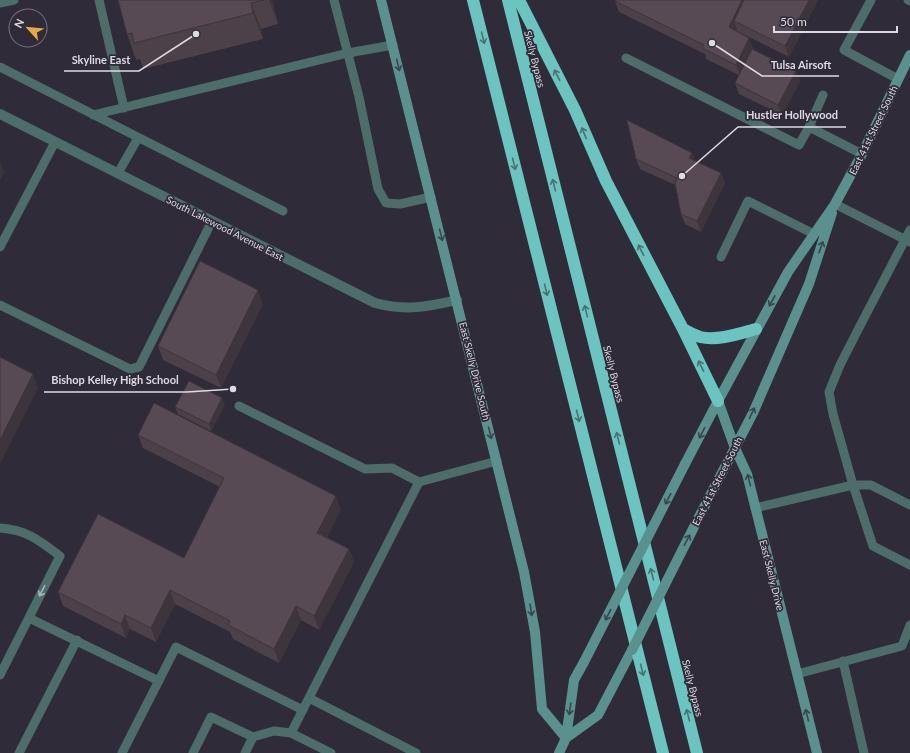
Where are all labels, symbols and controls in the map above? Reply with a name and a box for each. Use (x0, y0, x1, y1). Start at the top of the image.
north arrow (8, 8, 48, 48)
scale bar (774, 8, 897, 34)
text: 50 m (780, 14, 807, 29)
text: N (11, 17, 26, 30)
street label: Skelly Bypass (522, 29, 548, 89)
one-way arrow (479, 31, 487, 44)
callout: Skyline East (64, 48, 139, 71)
text: Skyline East (72, 53, 131, 66)
callout: Tulsa Airsoft (762, 53, 839, 76)
one-way arrow (394, 58, 402, 71)
text: Tulsa Airsoft (771, 58, 831, 71)
one-way arrow (553, 70, 561, 82)
street label: East 41st Street South (846, 83, 900, 177)
callout: Hustler Hollywood (738, 104, 846, 127)
text: Hustler Hollywood (746, 108, 838, 121)
one-way arrow (580, 128, 588, 140)
one-way arrow (511, 157, 519, 170)
one-way arrow (550, 179, 558, 192)
street label: South Lakewood Avenue East (164, 193, 286, 263)
one-way arrow (437, 228, 445, 241)
one-way arrow (818, 241, 825, 254)
one-way arrow (637, 244, 645, 256)
one-way arrow (543, 283, 550, 296)
one-way arrow (767, 295, 775, 307)
one-way arrow (582, 305, 589, 318)
street label: East Skelly Drive South (457, 321, 493, 421)
street label: Skelly Bypass (601, 344, 627, 404)
one-way arrow (697, 360, 704, 372)
callout: Bishop Kelley High School (44, 369, 187, 392)
text: Bishop Kelley High School (51, 373, 179, 386)
one-way arrow (749, 407, 756, 419)
one-way arrow (575, 409, 582, 422)
one-way arrow (486, 426, 494, 439)
one-way arrow (697, 426, 705, 438)
one-way arrow (614, 431, 621, 444)
street label: East 41st Street South (689, 435, 745, 527)
one-way arrow (745, 474, 752, 487)
one-way arrow (663, 493, 671, 505)
one-way arrow (684, 534, 691, 546)
street label: East Skelly Drive (757, 538, 787, 612)
one-way arrow (648, 567, 655, 580)
one-way arrow (38, 585, 45, 597)
one-way arrow (527, 603, 535, 616)
one-way arrow (604, 608, 612, 620)
street label: Skelly Bypass (680, 658, 706, 718)
one-way arrow (639, 663, 646, 676)
one-way arrow (566, 702, 574, 715)
one-way arrow (684, 709, 691, 722)
one-way arrow (803, 709, 811, 722)

